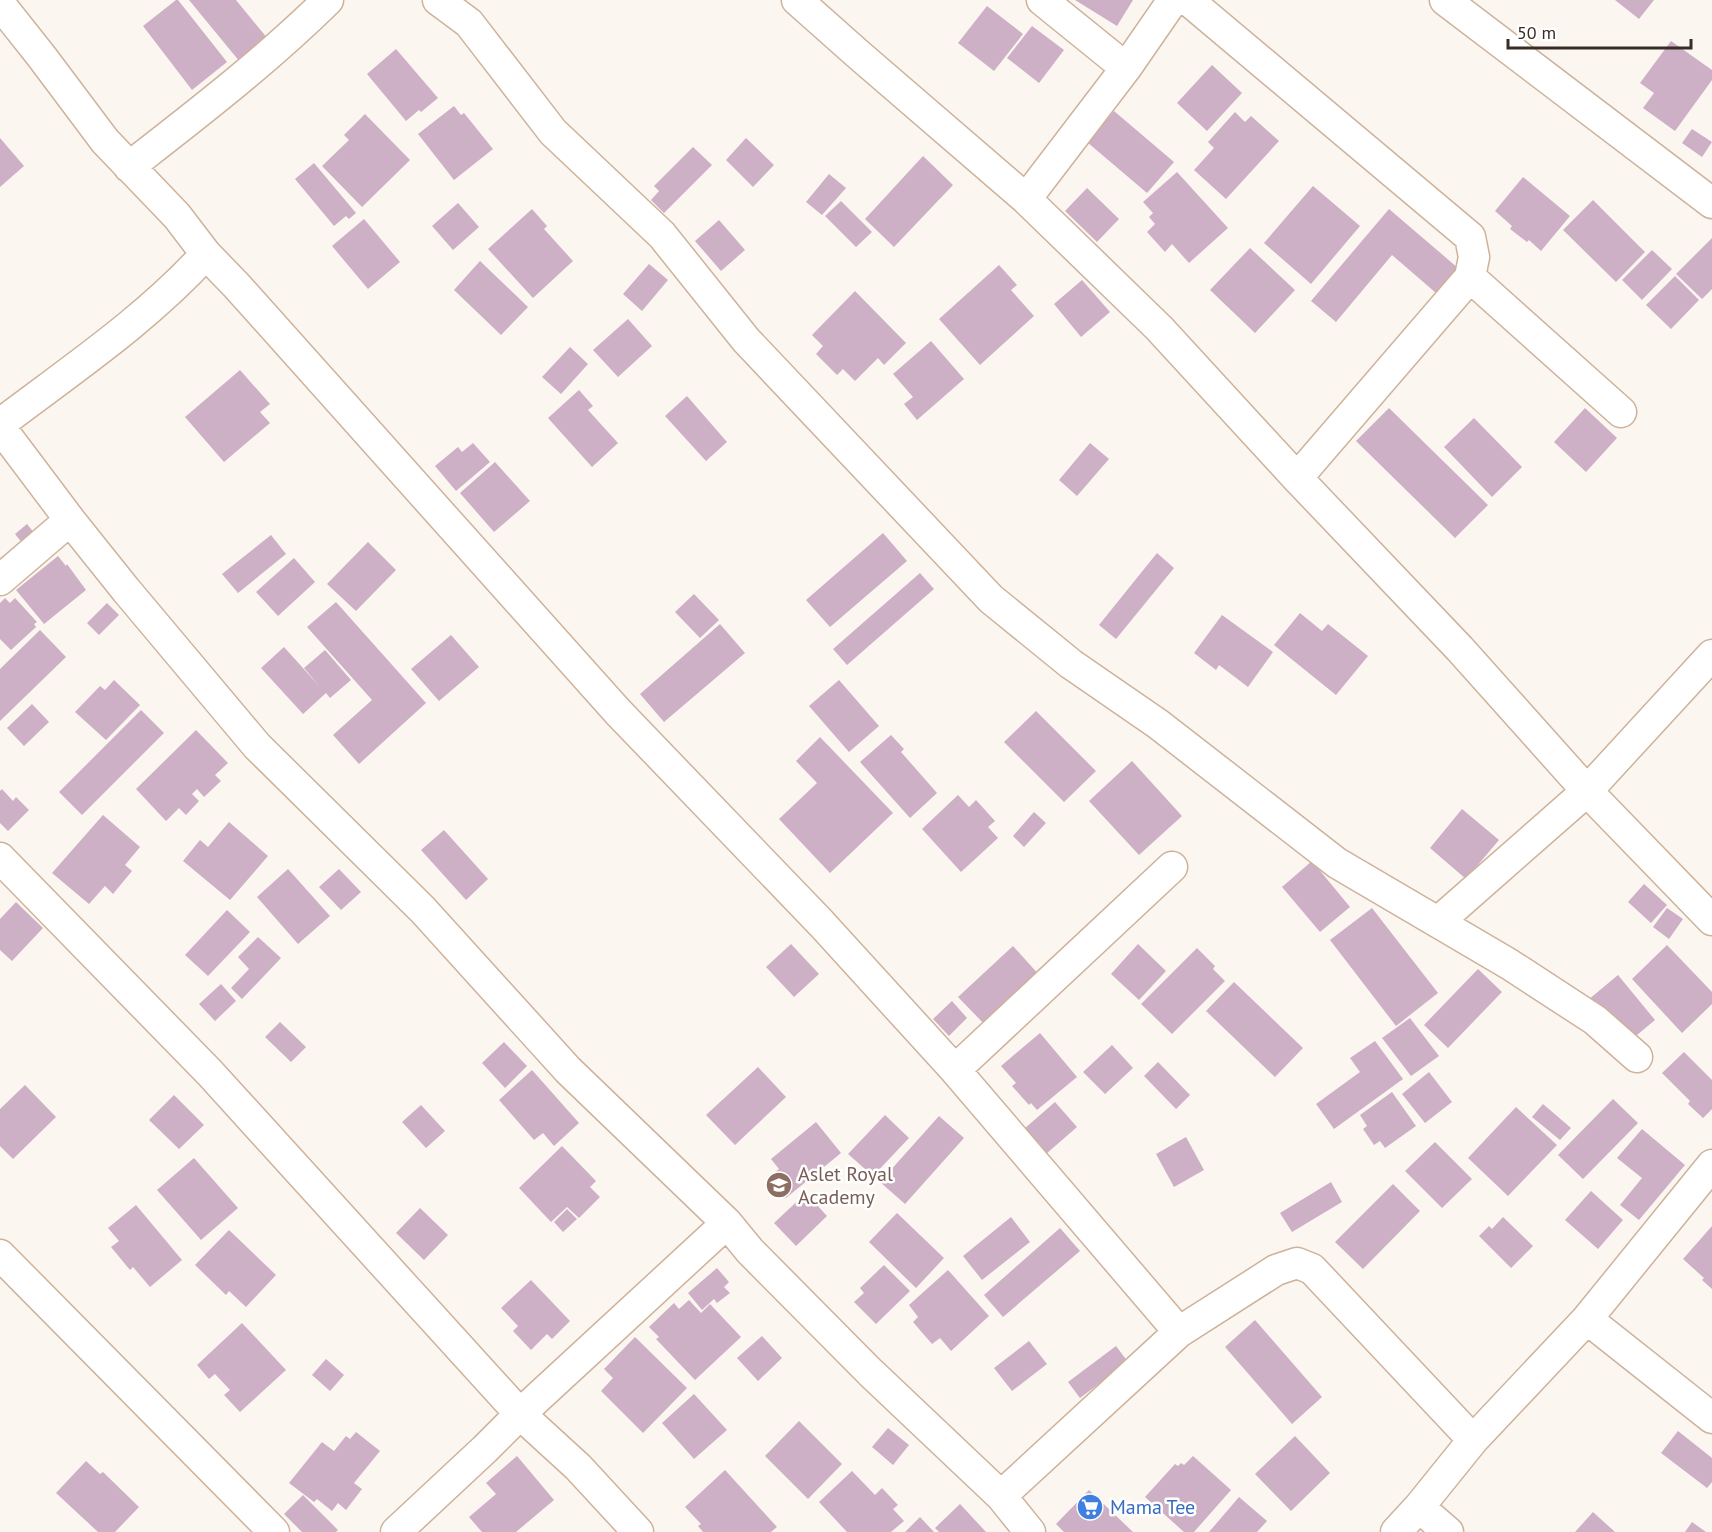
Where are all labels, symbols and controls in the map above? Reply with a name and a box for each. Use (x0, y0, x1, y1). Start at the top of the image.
scale bar (1508, 12, 1691, 50)
text: 50 m (1517, 21, 1556, 44)
place label: Aslet Royal Academy (798, 1161, 893, 1210)
school or university icon: Aslet Royal Academy (764, 1170, 794, 1200)
supermarket icon: Mama Tee (1075, 1492, 1105, 1522)
place label: Mama Tee (1110, 1494, 1195, 1520)

